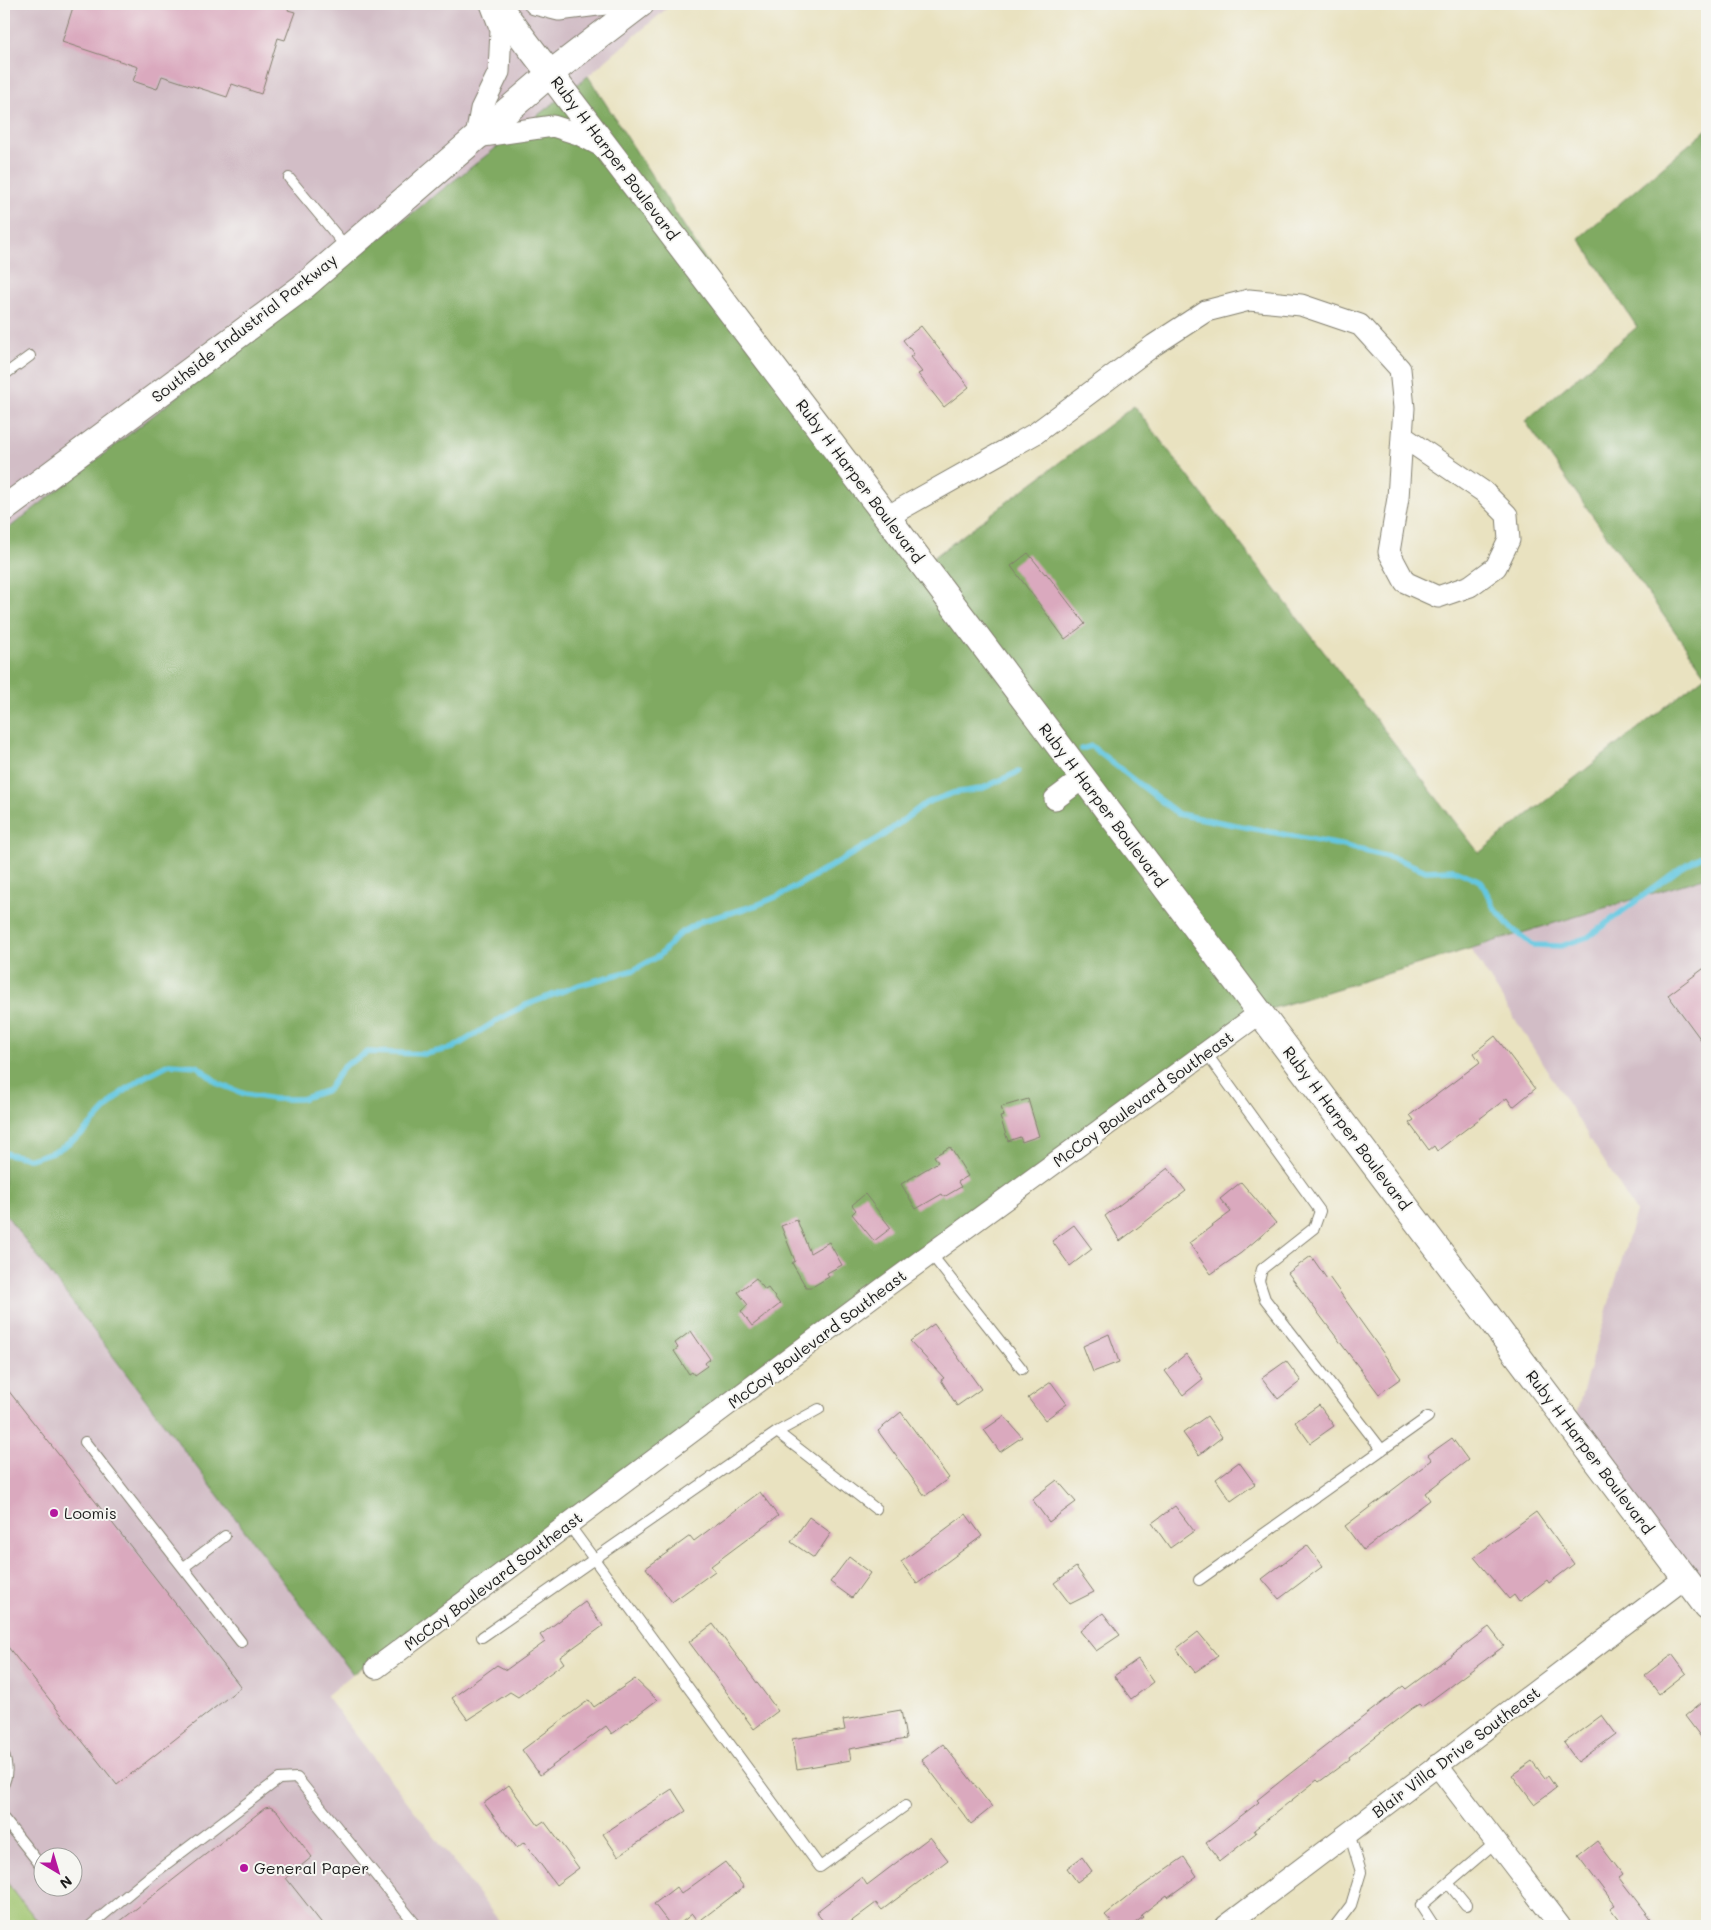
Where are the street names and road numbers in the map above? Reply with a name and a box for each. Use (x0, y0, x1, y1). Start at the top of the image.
street label: Ruby H Harper Boulevard (547, 71, 684, 244)
street label: Southside Industrial Parkway (147, 249, 341, 407)
street label: Ruby H Harper Boulevard (792, 394, 929, 567)
street label: Ruby H Harper Boulevard (1035, 718, 1172, 891)
street label: McCoy Boulevard Southeast (1048, 1026, 1237, 1171)
street label: Ruby H Harper Boulevard (1279, 1041, 1416, 1214)
street label: McCoy Boulevard Southeast (723, 1265, 910, 1413)
street label: Ruby H Harper Boulevard (1522, 1365, 1659, 1538)
street label: McCoy Boulevard Southeast (399, 1507, 586, 1655)
street label: Blair Villa Drive Southeast (1367, 1681, 1544, 1822)

